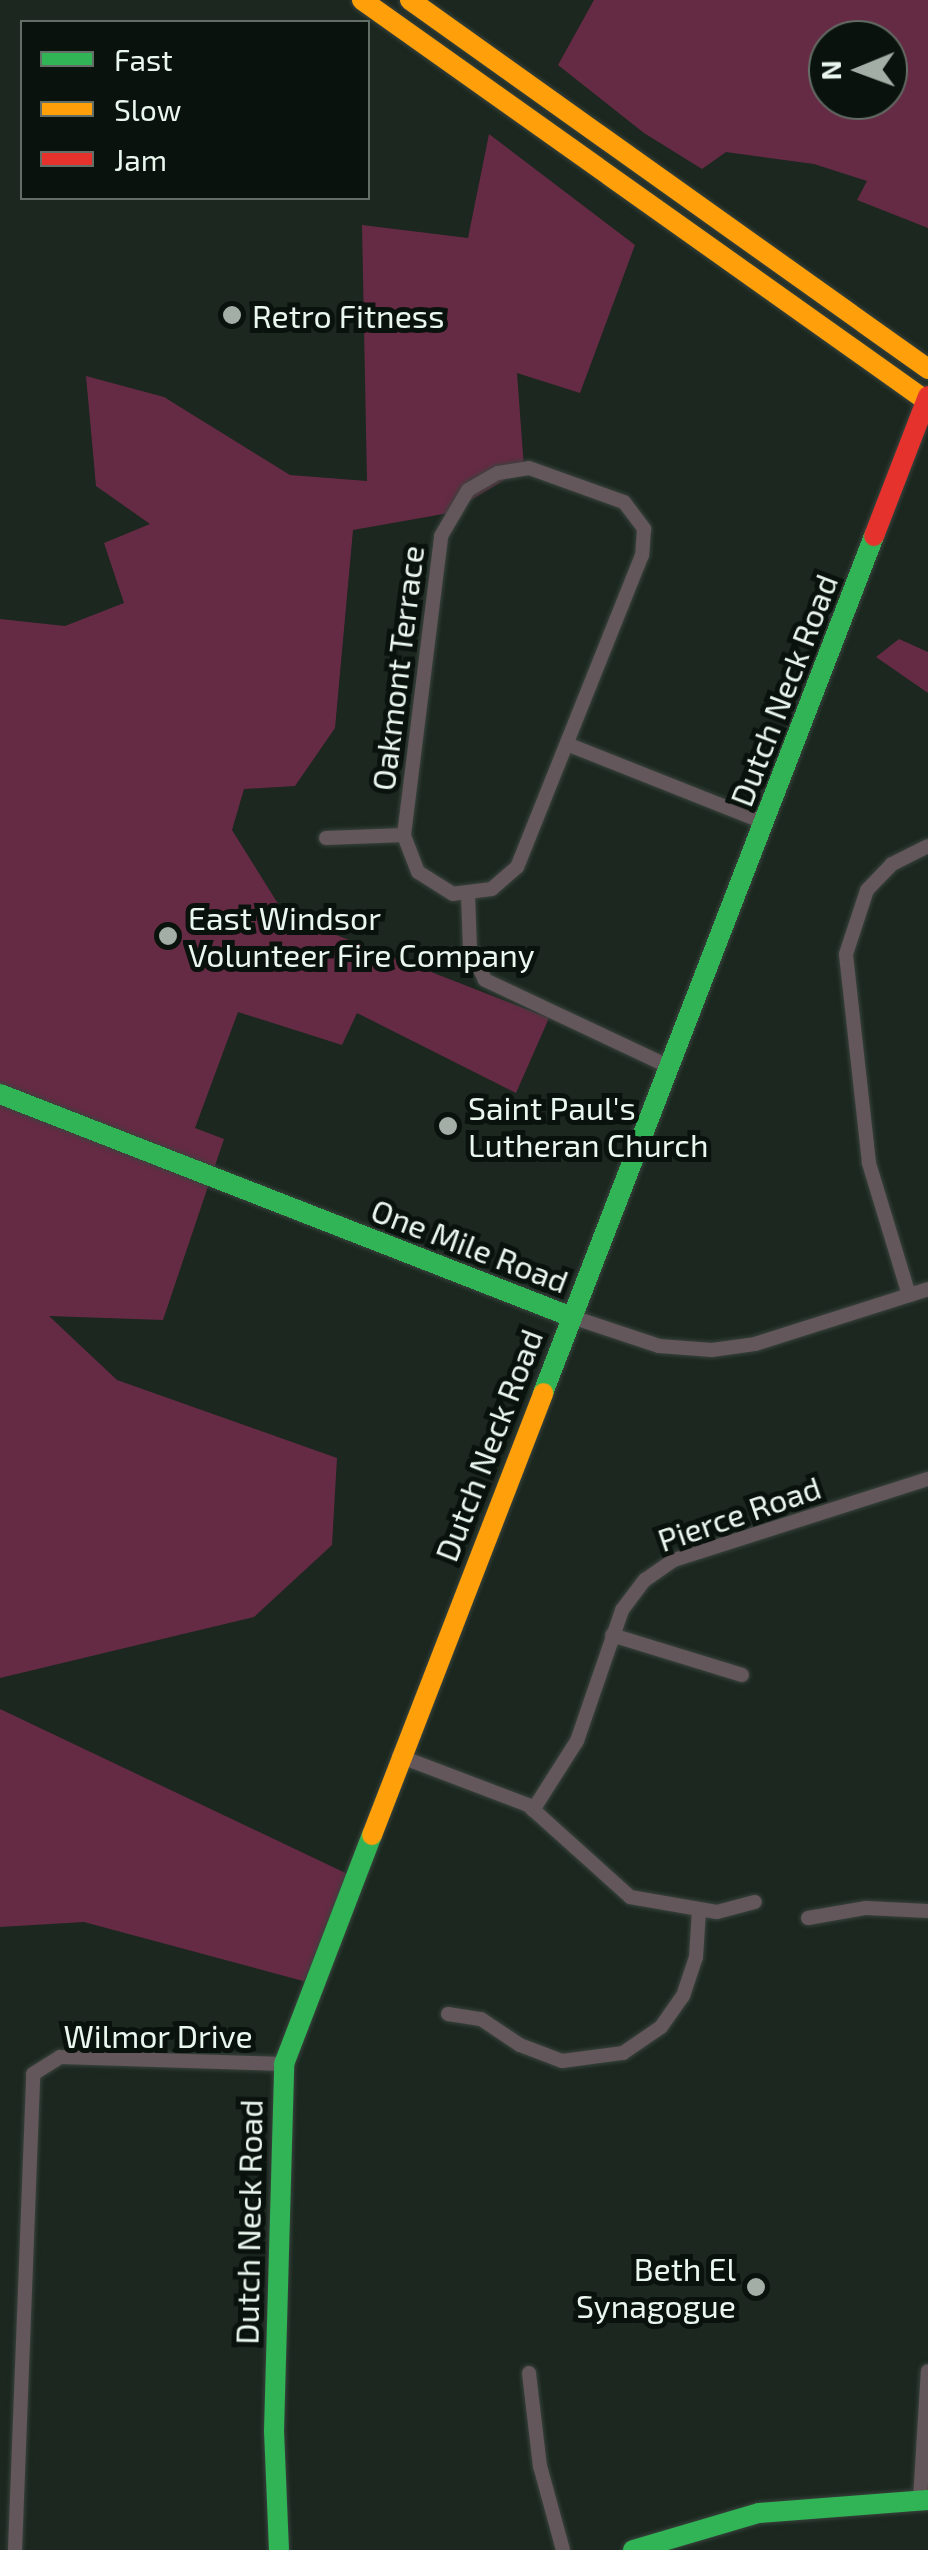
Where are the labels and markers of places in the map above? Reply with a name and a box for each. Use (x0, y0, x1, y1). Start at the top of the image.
place label: Retro Fitness (252, 296, 444, 334)
marker: Retro Fitness (221, 304, 243, 326)
place label: East Windsor Volunteer Fire Company (188, 899, 535, 974)
marker: East Windsor Volunteer Fire Company (157, 925, 179, 947)
place label: Saint Paul's Lutheran Church (468, 1089, 709, 1164)
marker: Saint Paul's Lutheran Church (437, 1115, 459, 1137)
place label: Beth El Synagogue (576, 2250, 736, 2325)
marker: Beth El Synagogue (745, 2276, 767, 2298)

